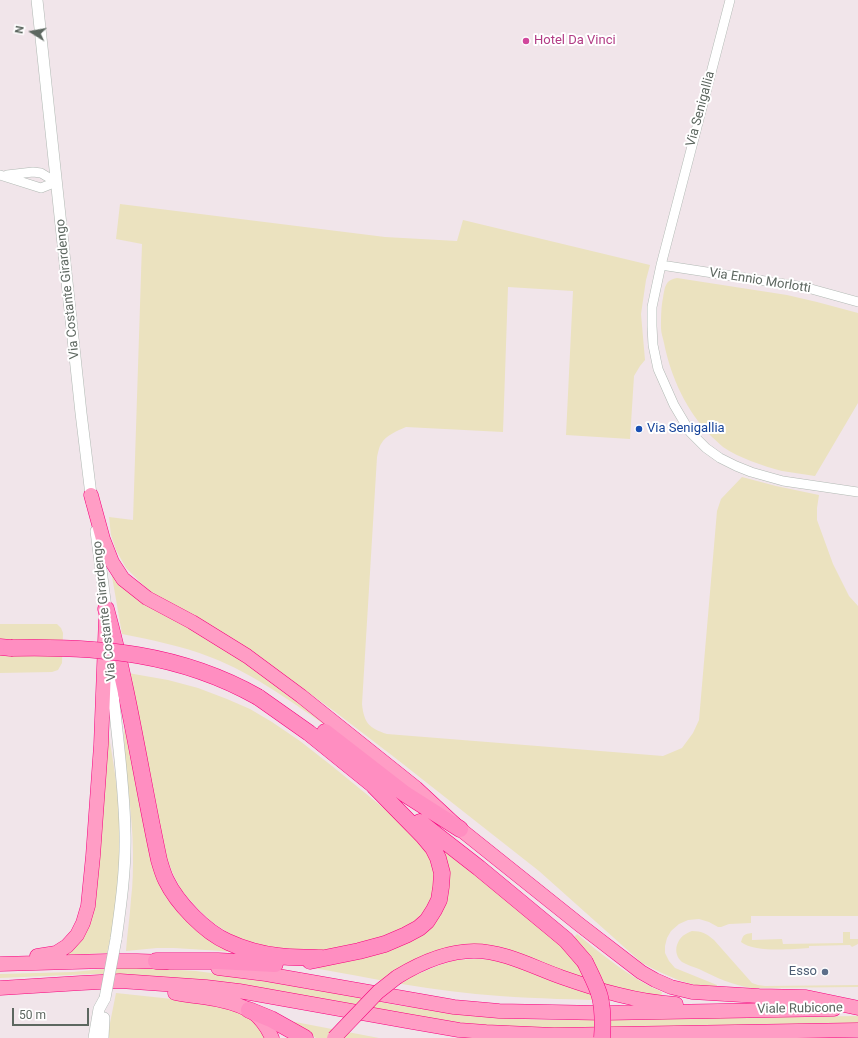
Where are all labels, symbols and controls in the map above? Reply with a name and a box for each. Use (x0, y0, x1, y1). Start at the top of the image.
north arrow (12, 12, 52, 52)
text: N (13, 25, 27, 35)
place label: Hotel Da Vinci (534, 33, 616, 49)
marker: Hotel Da Vinci (521, 36, 531, 46)
street label: Via Senigallia (683, 69, 719, 149)
street label: Via Costante Girardengo (53, 218, 83, 360)
street label: Via Ennio Morlotti (708, 265, 812, 297)
place label: Via Senigallia (647, 421, 725, 437)
marker: Via Senigallia (634, 424, 644, 434)
street label: Via Costante Girardengo (90, 540, 120, 682)
place label: Esso (789, 964, 817, 980)
marker: Esso (820, 967, 830, 977)
scale bar (14, 1000, 91, 1026)
street label: Viale Rubicone (757, 1000, 843, 1018)
text: 50 m (19, 1008, 46, 1022)

